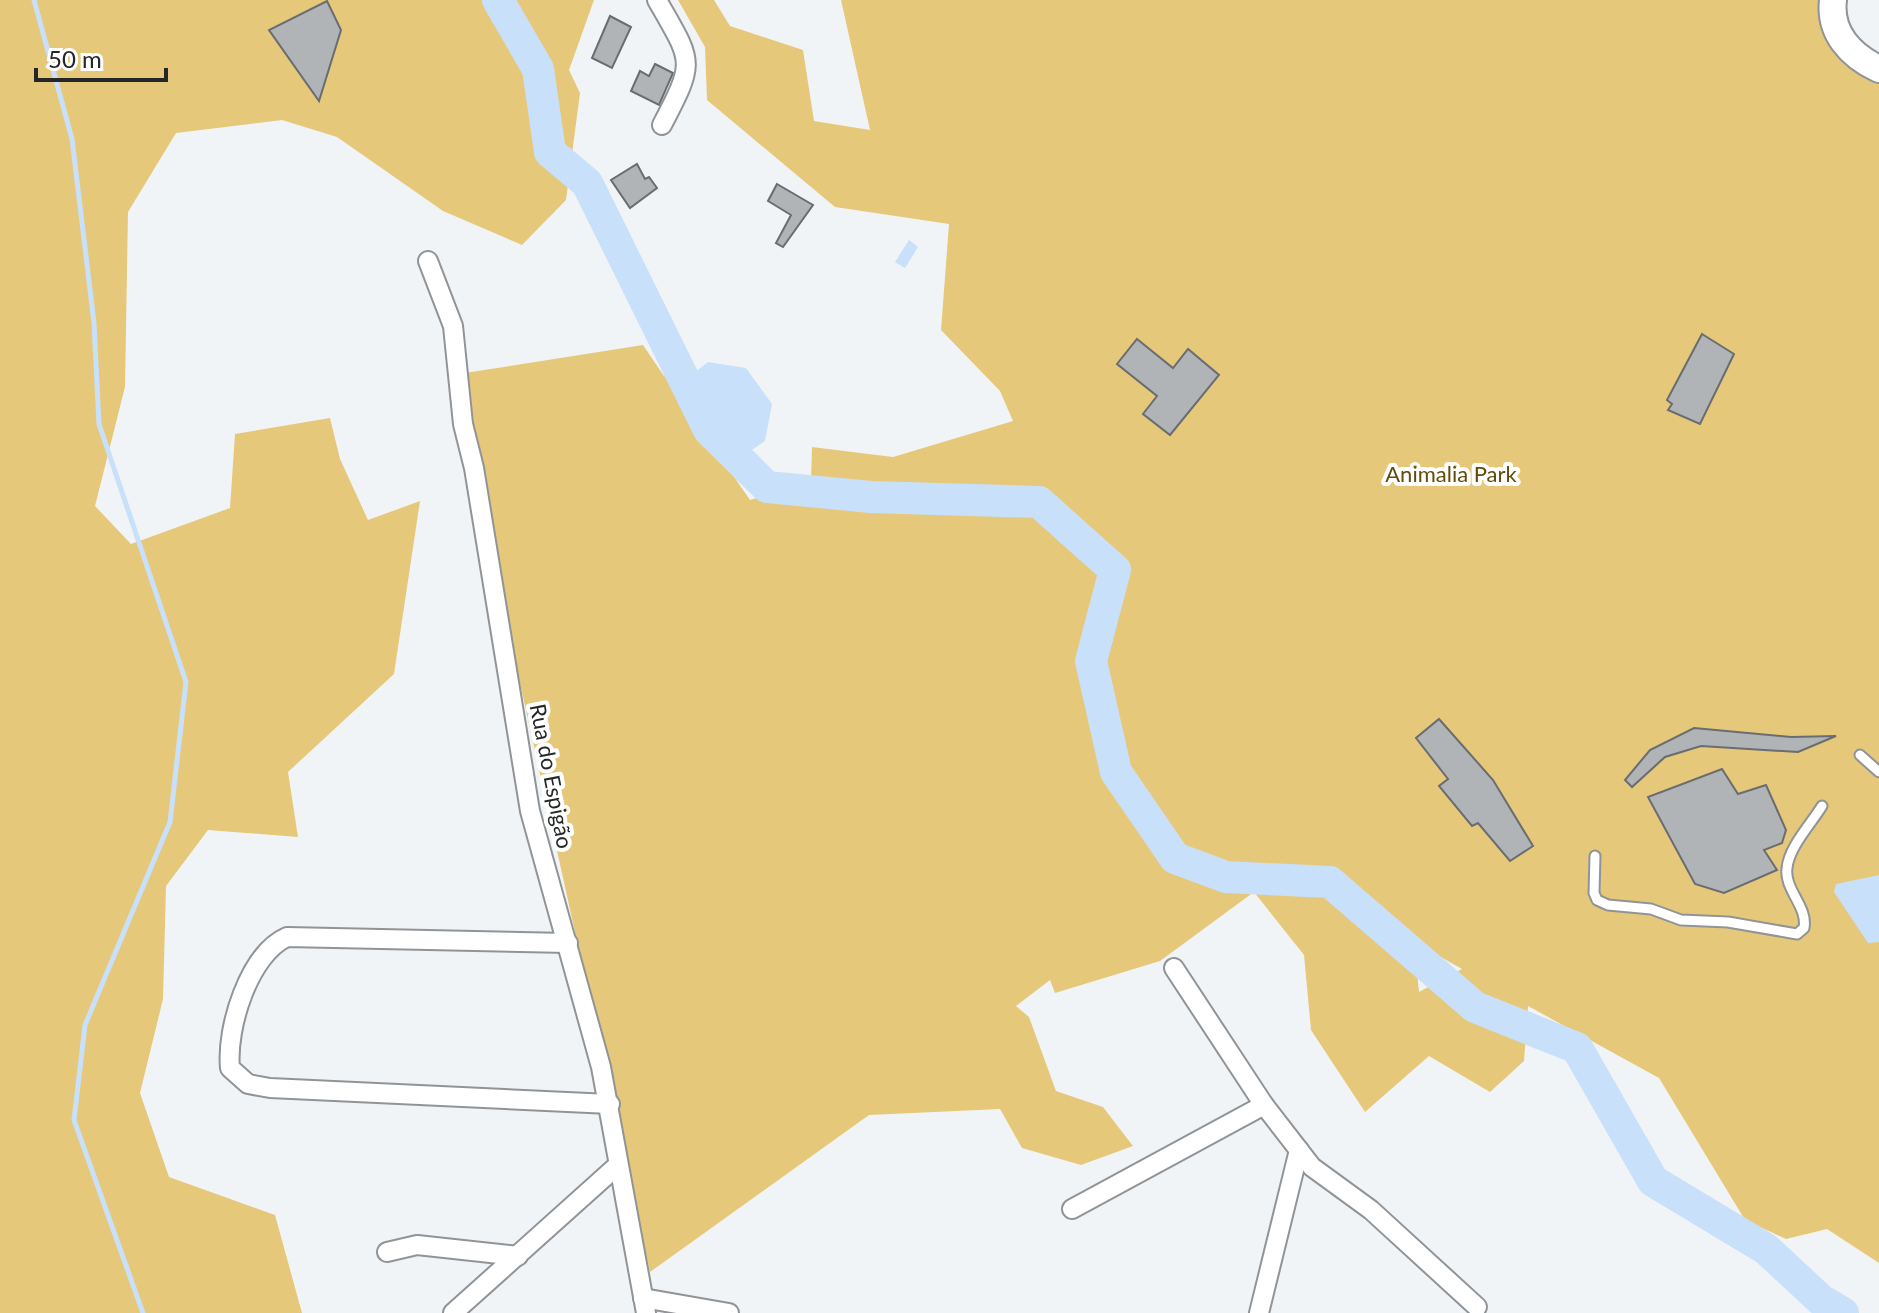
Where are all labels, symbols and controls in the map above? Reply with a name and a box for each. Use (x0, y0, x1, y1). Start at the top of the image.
scale bar (36, 32, 166, 82)
text: 50 m (48, 44, 102, 73)
park label: Animalia Park (1385, 460, 1518, 487)
street label: Rua do Espigão (525, 701, 579, 851)

